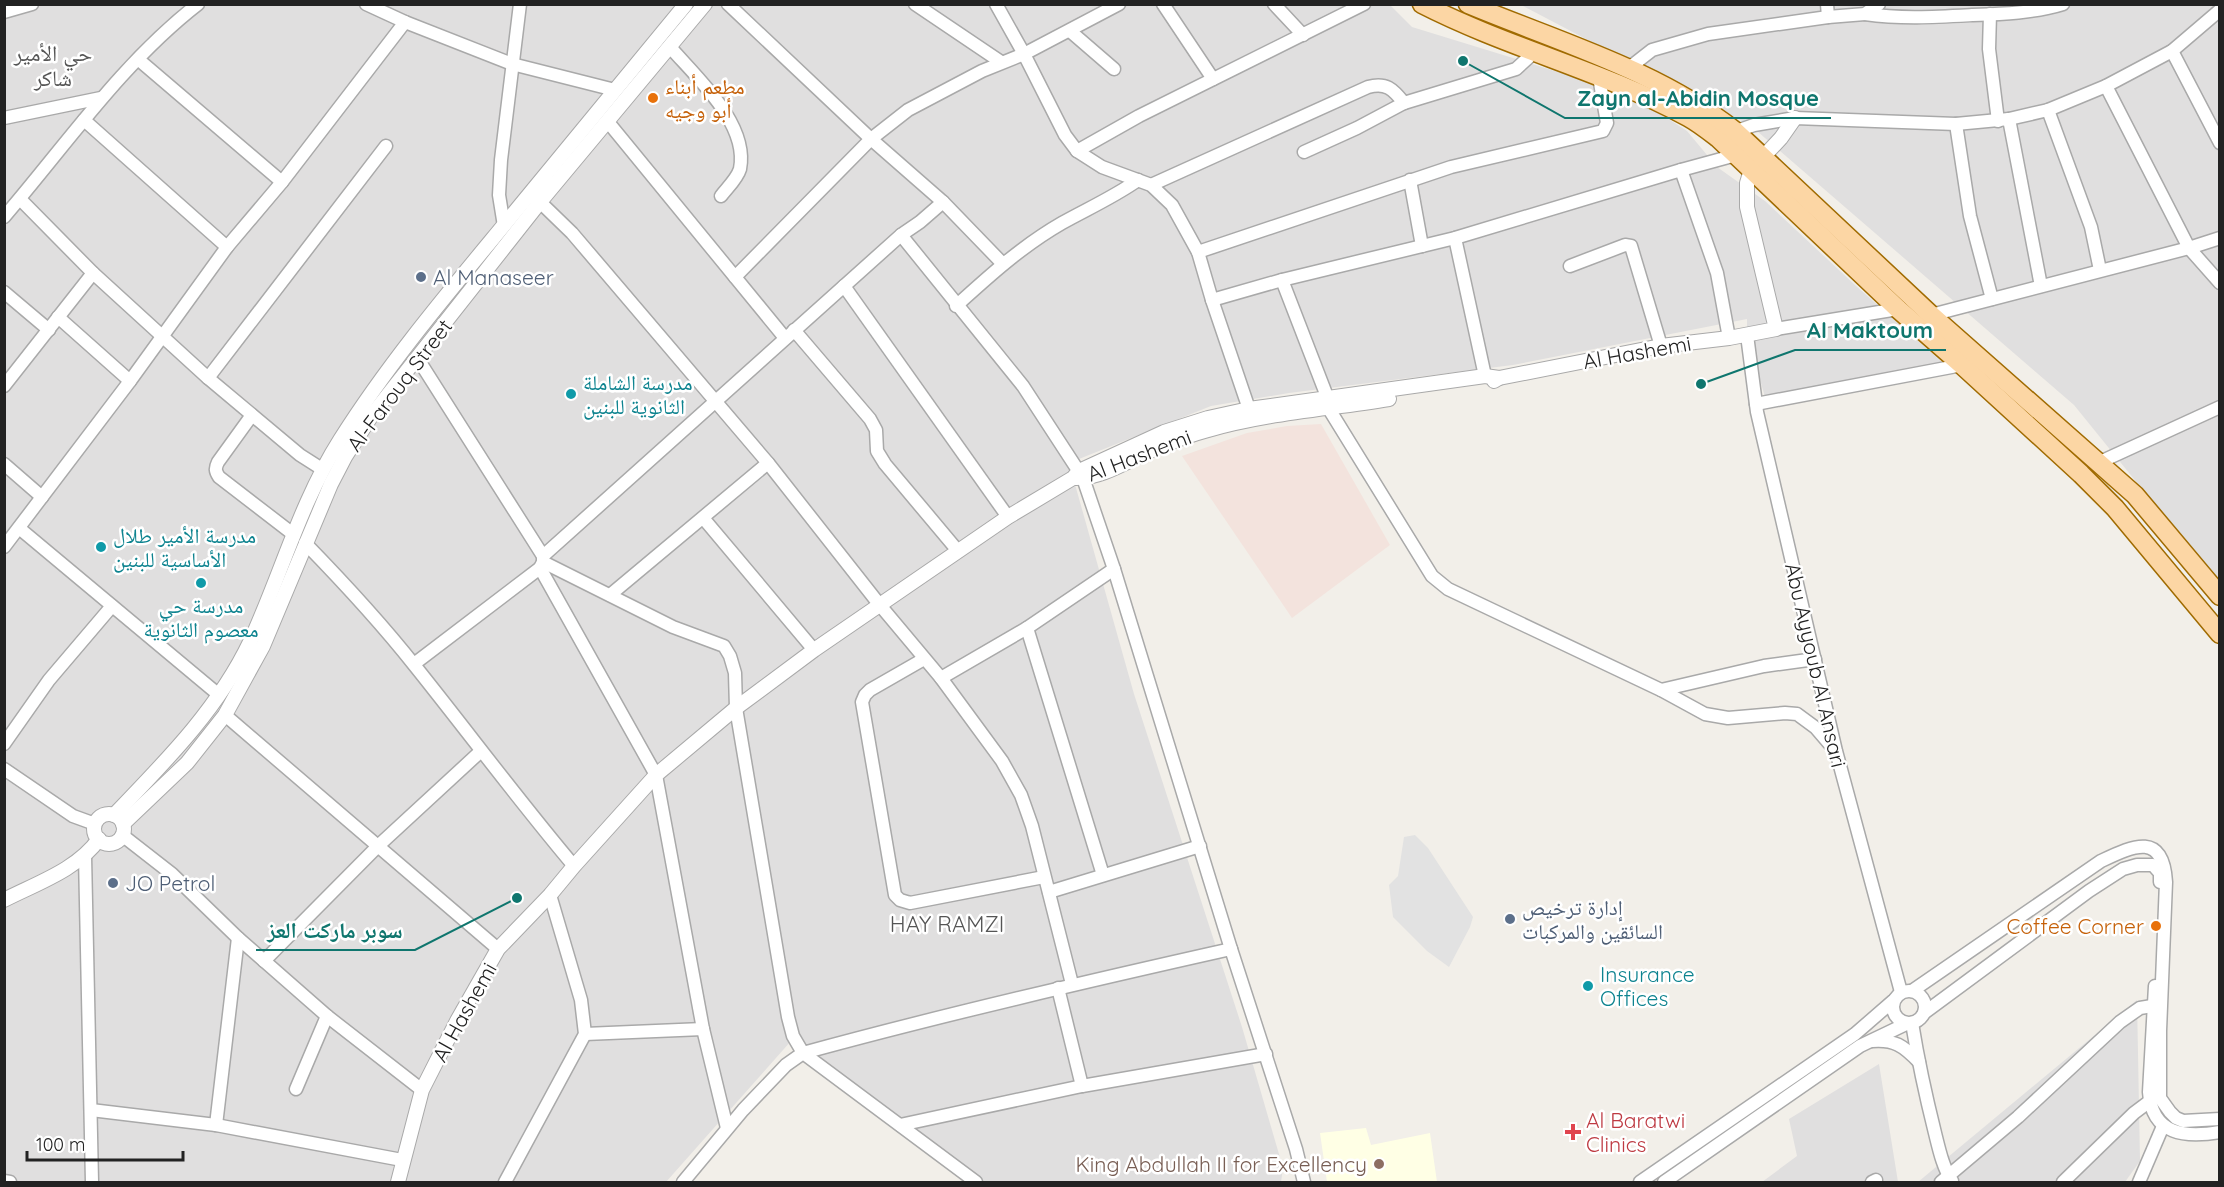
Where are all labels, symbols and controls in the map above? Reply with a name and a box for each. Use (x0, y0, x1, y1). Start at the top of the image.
district label: حي الأمير شاكر (13, 39, 92, 92)
place label: مطعم أبناء أبو وجيه (665, 73, 745, 123)
callout: Zayn al-Abidin Mosque (1565, 78, 1831, 118)
text: Zayn al-Abidin Mosque (1577, 84, 1819, 112)
marker: مطعم أبناء أبو وجيه (646, 91, 660, 105)
place label: Al Manaseer (433, 264, 554, 290)
marker: Al Manaseer (414, 270, 428, 284)
callout: Al Maktoum (1795, 310, 1946, 350)
street label: Al-Farouq Street (341, 314, 457, 456)
text: Al Maktoum (1807, 316, 1933, 344)
street label: Al Hashemi (1581, 330, 1693, 374)
place label: مدرسة الشاملة الثانوية للبنين (583, 369, 693, 420)
marker: مدرسة الشاملة الثانوية للبنين (564, 387, 578, 401)
street label: Al Hashemi (1083, 423, 1195, 487)
place label: مدرسة الأمير طلال الأساسية للبنين (113, 522, 256, 573)
marker: مدرسة الأمير طلال الأساسية للبنين (94, 540, 108, 554)
street label: Abu Ayyoub Al Ansari (1780, 560, 1852, 770)
marker: مدرسة حي معصوم الثانوية (194, 576, 208, 590)
place label: مدرسة حي معصوم الثانوية (143, 592, 259, 644)
place label: JO Petrol (125, 870, 215, 896)
marker: JO Petrol (106, 876, 120, 890)
place label: إدارة ترخيص السائقين والمركبات (1522, 894, 1663, 945)
callout: سوبر ماركت العز (256, 910, 415, 950)
district label: HAY RAMZI (890, 910, 1004, 938)
marker: إدارة ترخيص السائقين والمركبات (1503, 912, 1517, 926)
place label: Coffee Corner (2006, 913, 2144, 939)
text: سوبر ماركت العز (266, 916, 403, 944)
marker: Coffee Corner (2149, 919, 2163, 933)
street label: Al Hashemi (426, 958, 502, 1066)
place label: Insurance Offices (1600, 961, 1695, 1011)
marker: Insurance Offices (1581, 979, 1595, 993)
place label: Al Baratwi Clinics (1586, 1107, 1685, 1157)
marker: Al Baratwi Clinics (1564, 1123, 1582, 1141)
scale bar (27, 1124, 183, 1162)
text: 100 m (36, 1133, 85, 1156)
place label: King Abdullah II for Excellency (1076, 1151, 1367, 1177)
marker: King Abdullah II for Excellency (1372, 1157, 1386, 1171)

